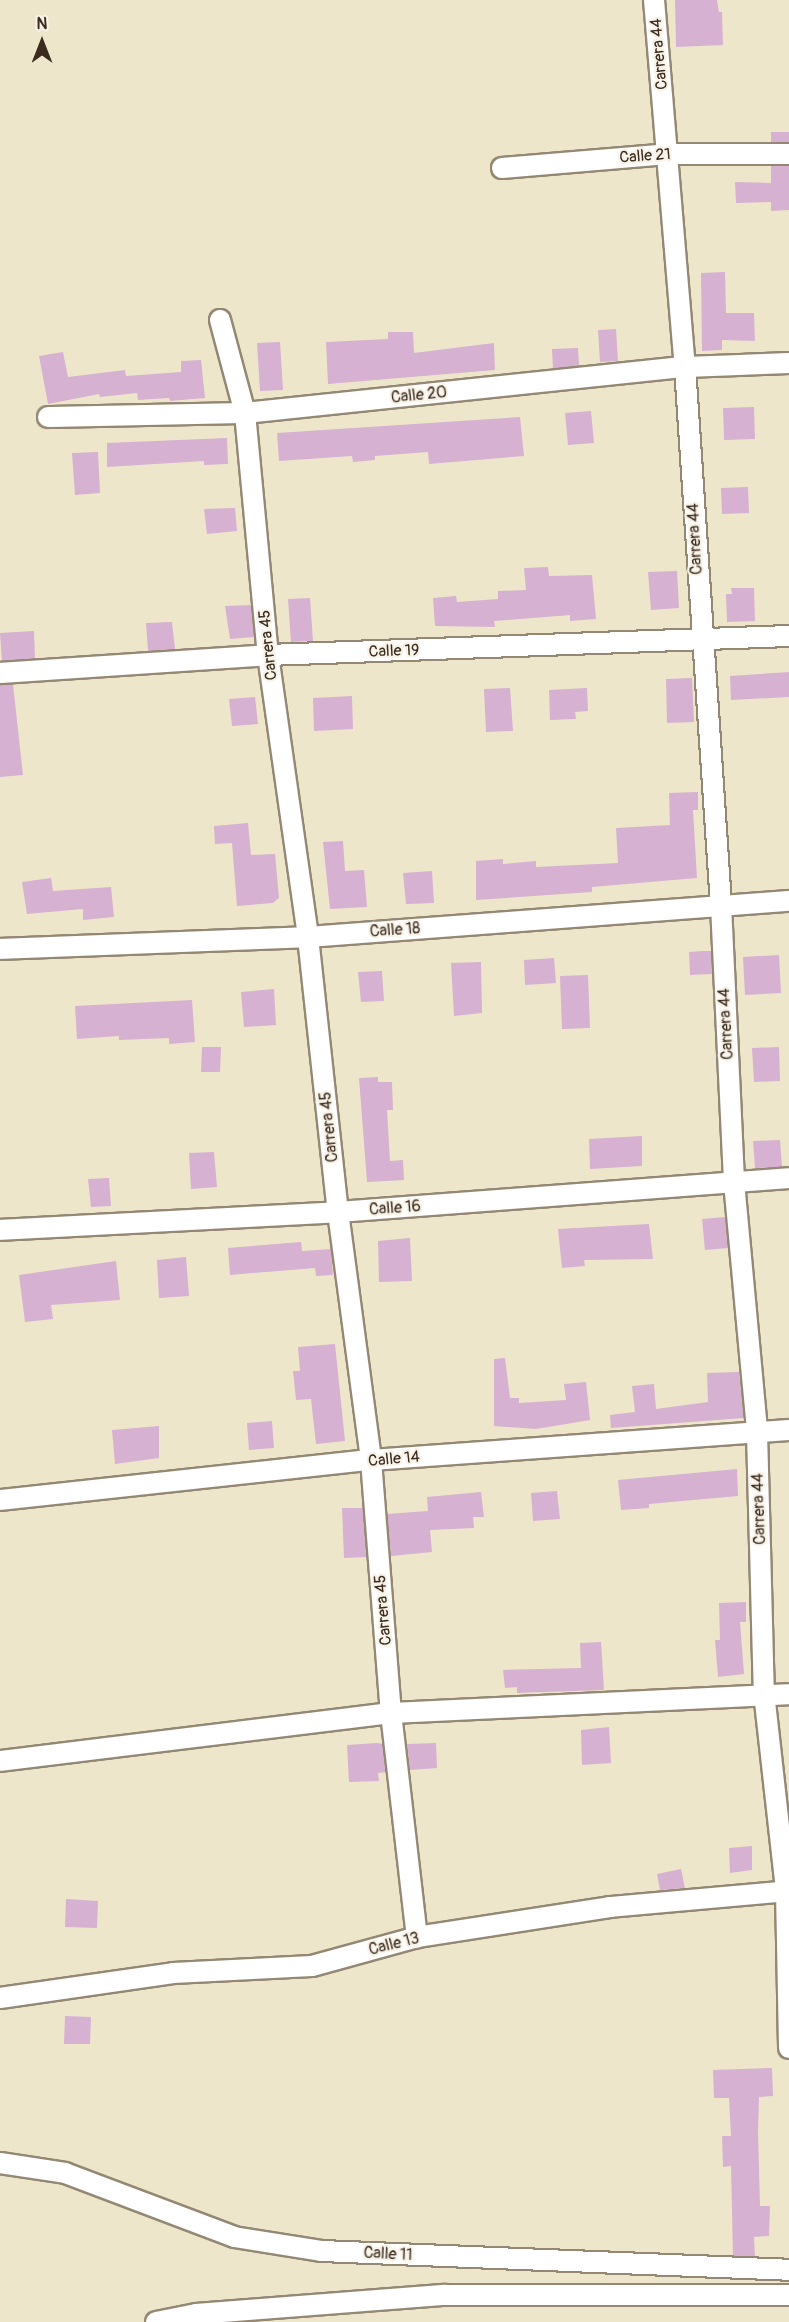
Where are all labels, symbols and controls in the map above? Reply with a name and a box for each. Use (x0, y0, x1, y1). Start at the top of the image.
north arrow (12, 12, 72, 72)
text: N (37, 14, 47, 34)
street label: Carrera 44 (646, 18, 672, 90)
street label: Calle 21 (619, 145, 671, 167)
street label: Calle 20 (390, 383, 448, 407)
street label: Carrera 44 (684, 503, 706, 575)
street label: Carrera 45 (255, 609, 281, 681)
street label: Calle 19 (368, 641, 420, 661)
street label: Calle 18 (369, 919, 421, 941)
street label: Carrera 44 (715, 988, 737, 1060)
street label: Carrera 45 (316, 1091, 342, 1163)
street label: Calle 16 (368, 1197, 422, 1219)
street label: Calle 14 (367, 1447, 421, 1471)
street label: Carrera 44 (748, 1473, 770, 1545)
street label: Carrera 45 (370, 1574, 396, 1646)
street label: Calle 13 (367, 1928, 421, 1960)
street label: Calle 11 (363, 2243, 413, 2265)

